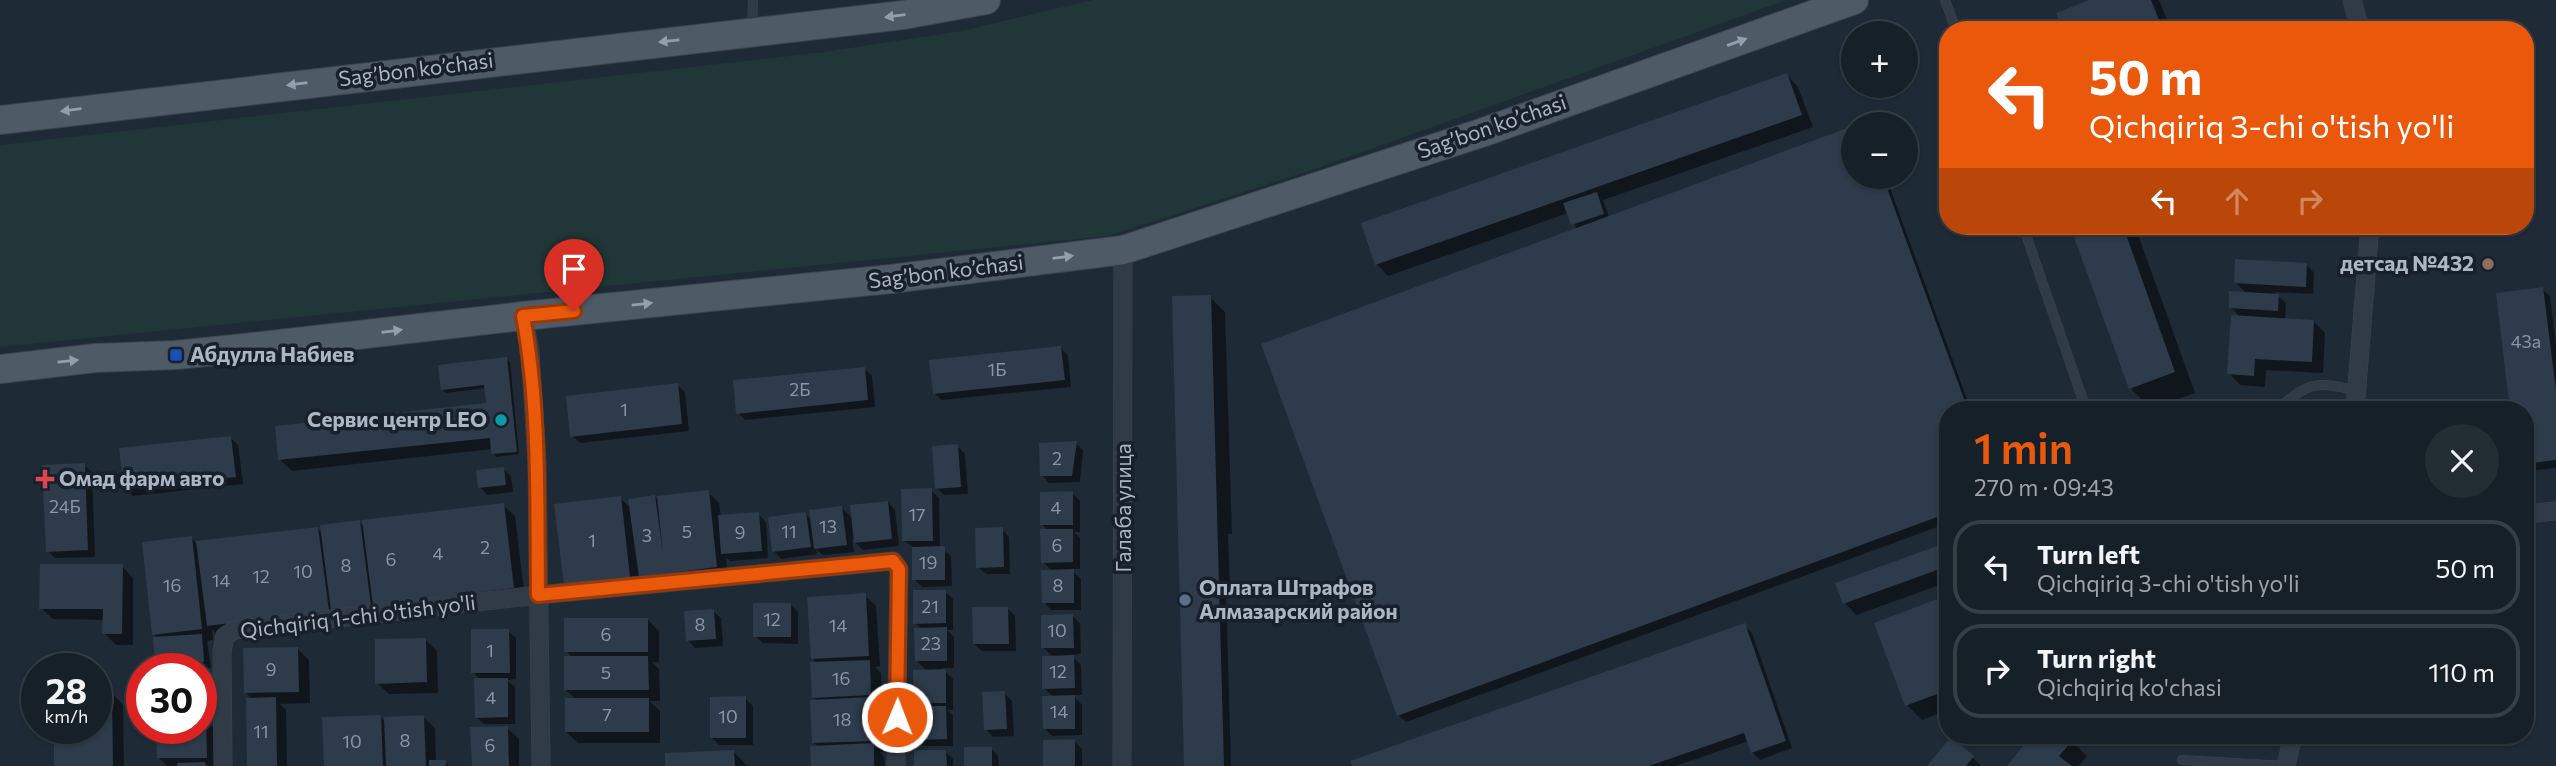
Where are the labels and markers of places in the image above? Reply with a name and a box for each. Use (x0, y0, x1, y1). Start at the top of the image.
pin (544, 239, 604, 311)
place label: детсад №432 (2340, 250, 2474, 275)
marker: детсад №432 (2480, 256, 2496, 272)
place label: Абдулла Набиев (190, 341, 354, 366)
marker: Абдулла Набиев (168, 347, 184, 363)
place label: Сервис центр LEO (307, 406, 487, 431)
marker: Сервис центр LEO (493, 412, 509, 428)
place label: Омад фарм авто (59, 465, 225, 490)
marker: Омад фарм авто (37, 471, 53, 487)
place label: Оплата Штрафов Aлмазарский район (1199, 574, 1398, 623)
marker: Оплата Штрафов Aлмазарский район (1177, 592, 1193, 608)

